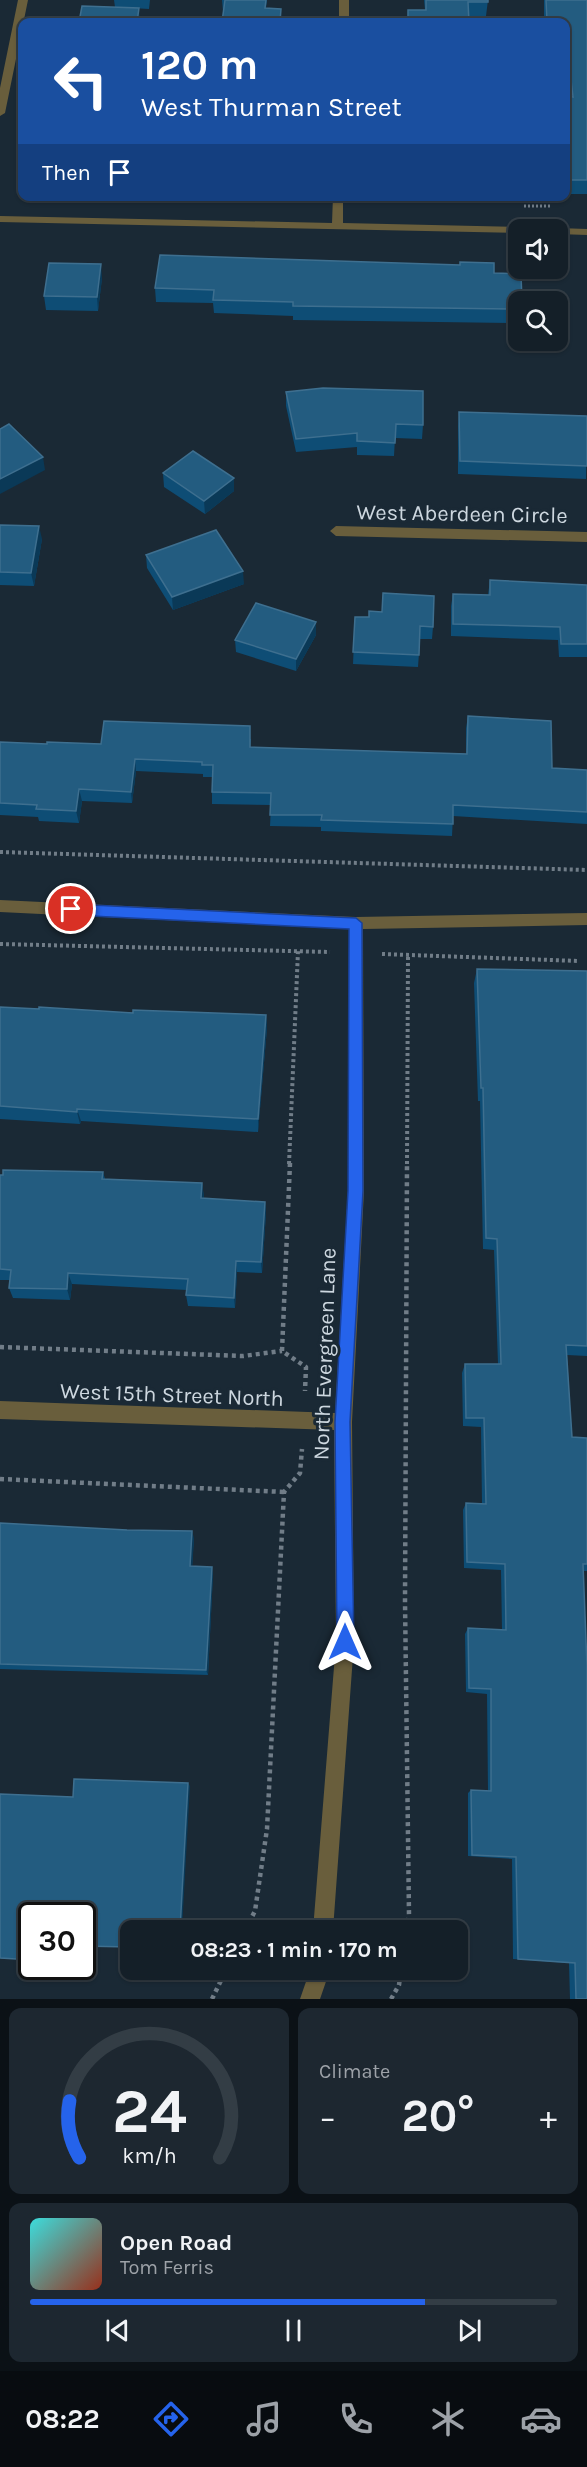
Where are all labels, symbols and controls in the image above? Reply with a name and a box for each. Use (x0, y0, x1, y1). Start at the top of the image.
text: 120 m (141, 40, 258, 90)
icon: left (42, 42, 120, 120)
text: West Thurman Street (141, 91, 402, 123)
icon: arrive (103, 156, 136, 189)
text: Then (42, 160, 91, 186)
map controls (508, 219, 568, 351)
button: sound (508, 219, 568, 279)
button: search (508, 291, 568, 351)
street label: West Aberdeen Circle (356, 499, 568, 529)
pin (45, 883, 96, 934)
icon: arrive (54, 892, 87, 925)
street label: North Evergreen Lane (308, 1247, 342, 1461)
street label: West 15th Street North (60, 1378, 284, 1412)
position arrow (313, 1610, 377, 1674)
speed limit sign: 30 (18, 1902, 96, 1980)
text: 08:23 · 1 min · 170 m (190, 1937, 398, 1963)
text: Climate (319, 2060, 390, 2083)
text: 24 (112, 2075, 186, 2148)
text: 20° (401, 2090, 475, 2142)
text: − (319, 2098, 336, 2136)
text: + (540, 2098, 557, 2136)
text: km/h (122, 2143, 176, 2168)
text: Open Road (120, 2230, 232, 2256)
text: Tom Ferris (120, 2256, 214, 2279)
icon: previous (101, 2314, 134, 2347)
icon: pause (277, 2314, 310, 2347)
icon: next (453, 2314, 486, 2347)
icon: directions (150, 2398, 192, 2440)
icon: music (243, 2398, 285, 2440)
icon: phone (335, 2398, 377, 2440)
icon: climate (427, 2398, 469, 2440)
icon: car (520, 2398, 562, 2440)
text: 08:22 (25, 2403, 100, 2435)

